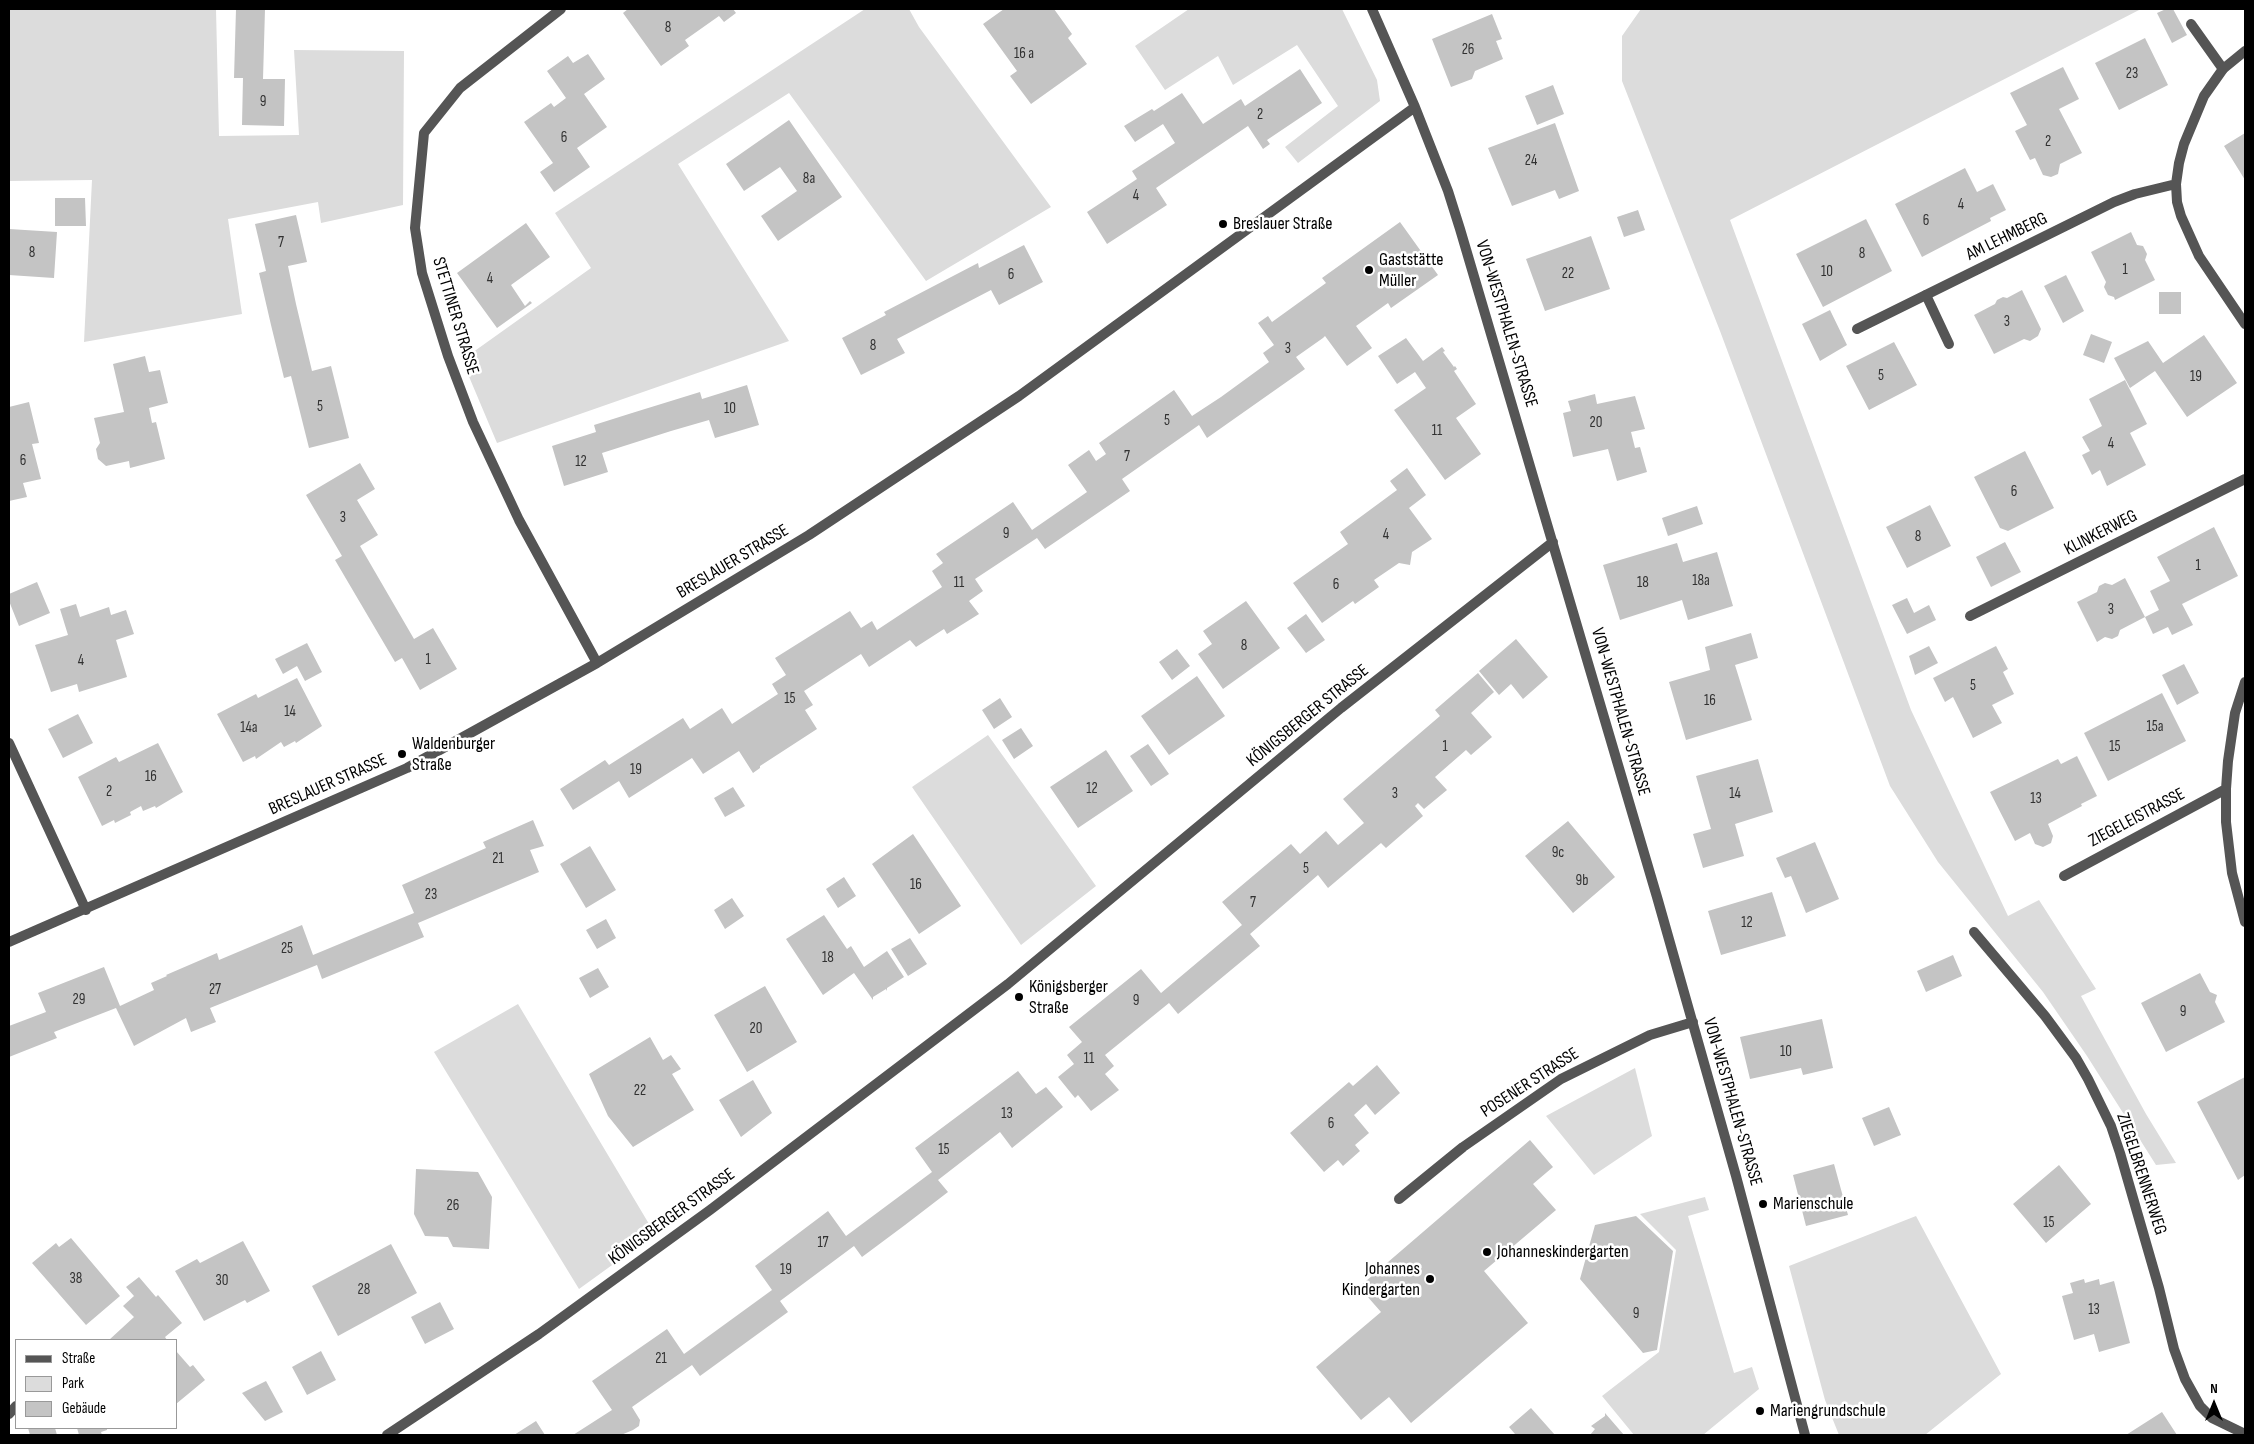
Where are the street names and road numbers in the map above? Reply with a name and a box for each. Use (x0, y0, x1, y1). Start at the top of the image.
street label: AM LEHMBERG (1963, 208, 2051, 266)
street label: VON-WESTPHALEN-STRASSE (1470, 238, 1542, 410)
street label: STETTINER STRASSE (427, 255, 483, 377)
street label: KLINKERWEG (2061, 505, 2141, 561)
street label: BRESLAUER STRASSE (673, 520, 793, 604)
street label: VON-WESTPHALEN-STRASSE (1586, 626, 1654, 798)
street label: KÖNIGSBERGER STRASSE (1243, 660, 1373, 772)
street label: BRESLAUER STRASSE (266, 749, 390, 821)
street label: ZIEGELEISTRASSE (2085, 784, 2189, 852)
street label: VON-WESTPHALEN-STRASSE (1698, 1016, 1766, 1188)
street label: POSENER STRASSE (1477, 1043, 1583, 1123)
street label: ZIEGELBRENNERWEG (2111, 1110, 2171, 1238)
street label: KÖNIGSBERGER STRASSE (605, 1164, 739, 1270)

